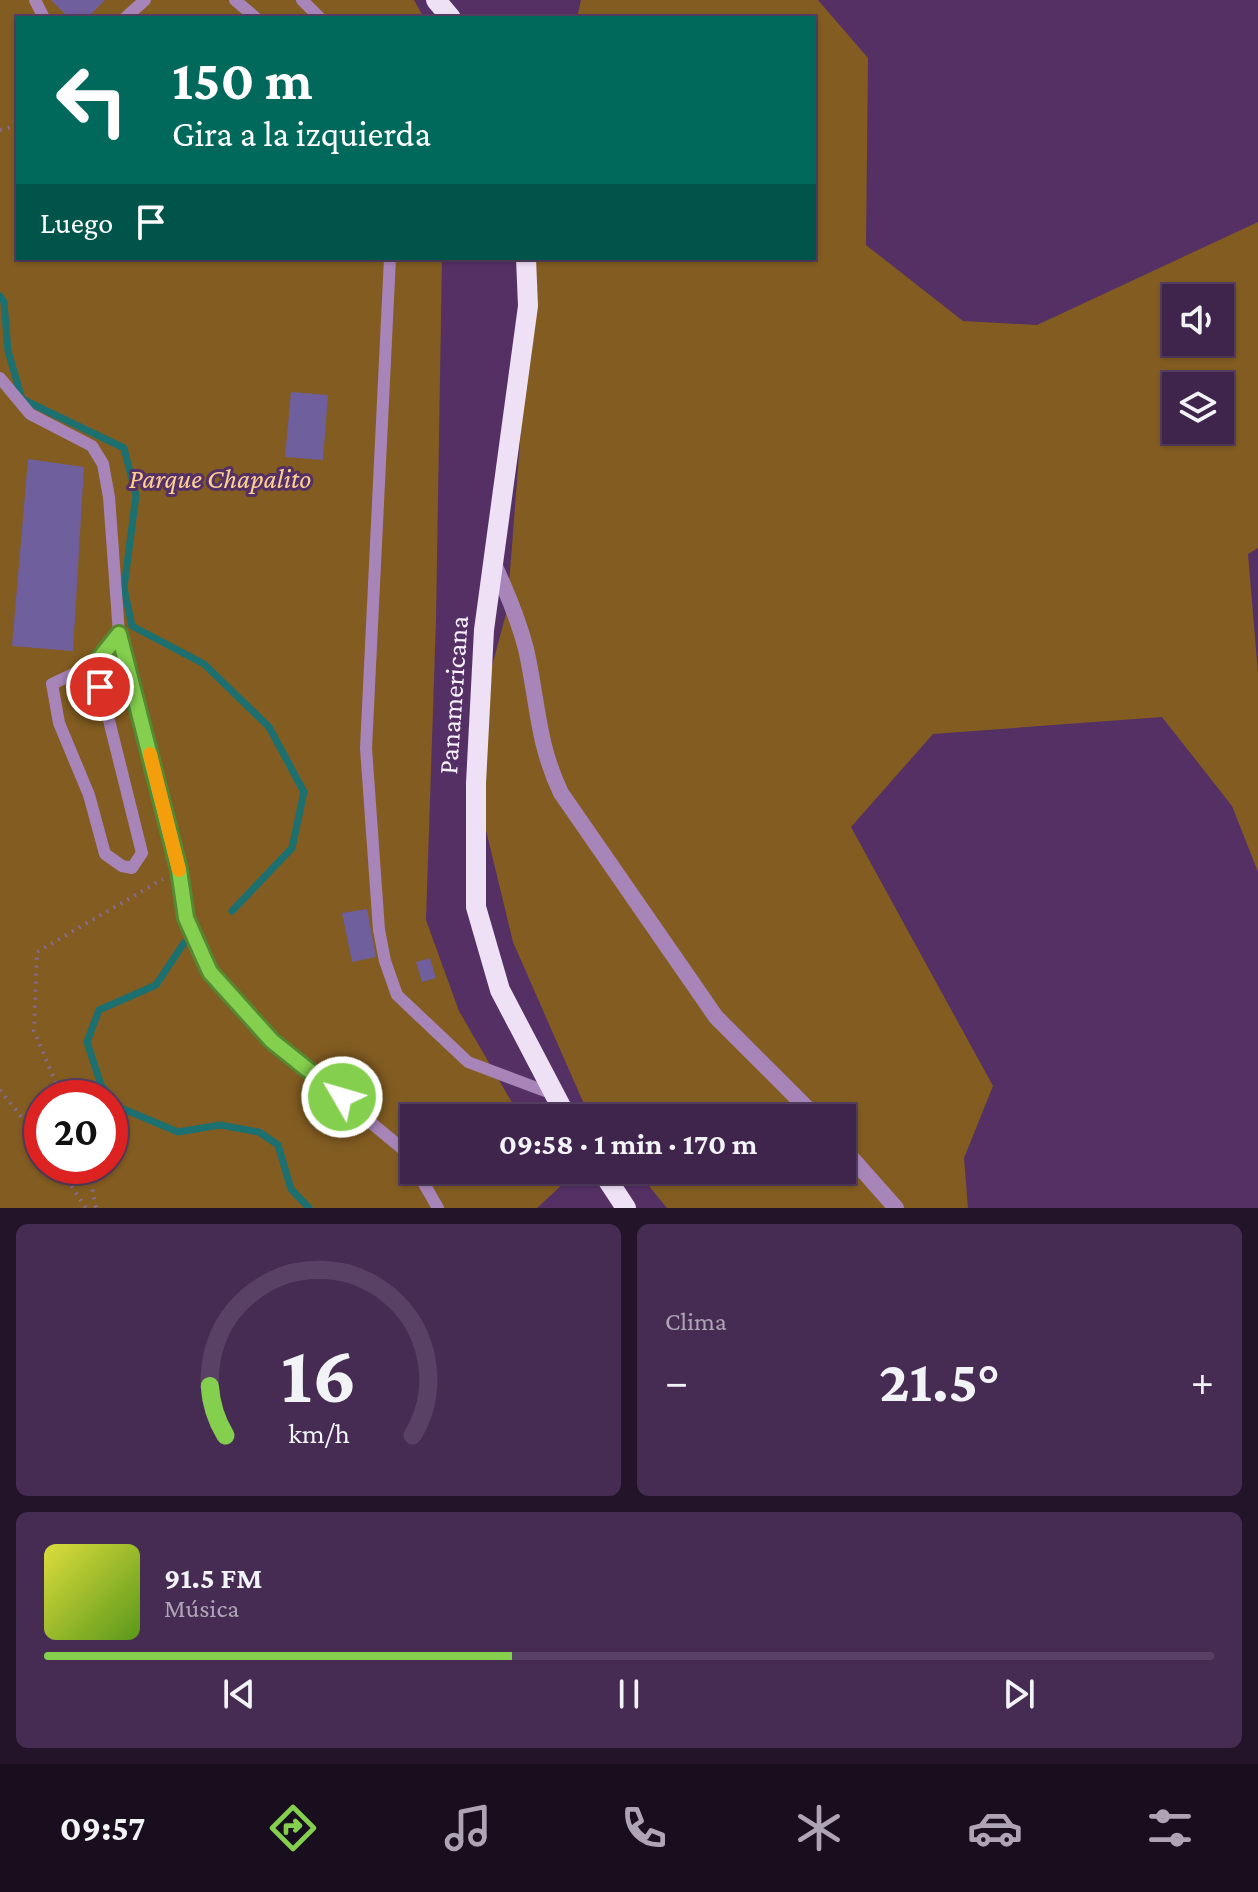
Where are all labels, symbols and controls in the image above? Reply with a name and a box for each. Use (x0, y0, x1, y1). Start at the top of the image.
icon: left (40, 48, 144, 152)
text: 150 m (172, 49, 313, 111)
text: Gira a la izquierda (172, 114, 431, 154)
icon: arrive (129, 200, 173, 244)
text: Luego (40, 206, 113, 239)
map controls (1162, 284, 1234, 444)
button: sound (1162, 284, 1234, 356)
button: layers (1162, 372, 1234, 444)
park label: Parque Chapalito (129, 463, 311, 494)
street label: Panamericana (432, 614, 474, 776)
pin (66, 653, 134, 721)
icon: arrive (78, 665, 122, 709)
position arrow (300, 1055, 384, 1139)
speed limit sign: 20 (24, 1080, 128, 1184)
text: 09:58 · 1 min · 170 m (499, 1127, 757, 1160)
text: Clima (665, 1307, 727, 1336)
text: 16 (280, 1327, 357, 1420)
text: 21.5° (879, 1347, 1000, 1414)
text: − (665, 1357, 688, 1405)
text: + (1191, 1357, 1214, 1405)
text: km/h (288, 1417, 349, 1449)
text: 91.5 FM (164, 1561, 262, 1594)
text: Música (164, 1594, 239, 1623)
icon: previous (217, 1672, 261, 1716)
icon: pause (607, 1672, 651, 1716)
icon: next (997, 1672, 1041, 1716)
icon: directions (265, 1800, 321, 1856)
icon: music (440, 1800, 496, 1856)
icon: phone (616, 1800, 672, 1856)
icon: climate (791, 1800, 847, 1856)
icon: car (967, 1800, 1023, 1856)
icon: filters (1142, 1800, 1198, 1856)
text: 09:57 (60, 1808, 145, 1848)

